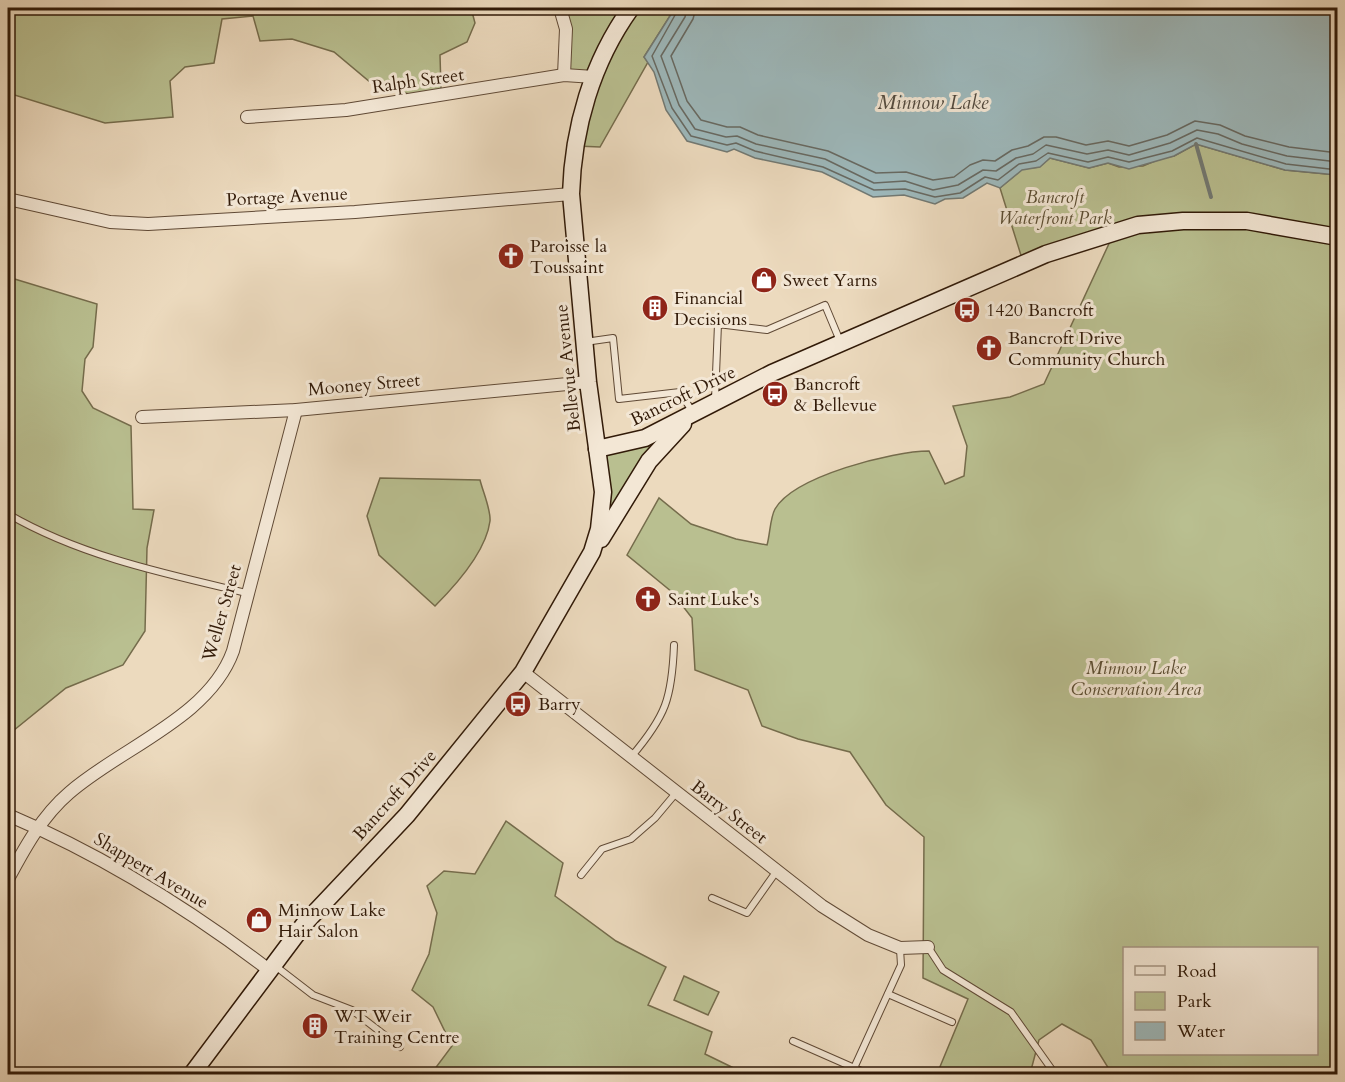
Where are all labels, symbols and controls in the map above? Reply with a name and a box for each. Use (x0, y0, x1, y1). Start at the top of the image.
street label: Ralph Street (370, 62, 466, 100)
water label: Minnow Lake (877, 89, 989, 116)
street label: Portage Avenue (225, 181, 349, 213)
park label: Bancroft Waterfront Park (998, 185, 1112, 231)
place label: Paroisse la Toussaint (530, 234, 607, 280)
church icon: Paroisse la Toussaint (496, 241, 526, 271)
shop icon: Sweet Yarns (749, 265, 779, 295)
place label: Sweet Yarns (783, 268, 877, 293)
place label: Financial Decisions (674, 286, 747, 332)
building icon: Financial Decisions (640, 293, 670, 323)
bus stop icon: 1420 Bancroft (952, 295, 982, 325)
place label: 1420 Bancroft (986, 298, 1094, 323)
street label: Bellevue Avenue (549, 303, 587, 433)
place label: Bancroft Drive Community Church (1008, 326, 1165, 372)
church icon: Bancroft Drive Community Church (974, 333, 1004, 363)
street label: Bancroft Drive (626, 360, 740, 432)
street label: Mooney Street (307, 368, 421, 402)
place label: Bancroft & Bellevue (794, 372, 877, 418)
bus stop icon: Bancroft & Bellevue (760, 379, 790, 409)
street label: Weller Street (196, 561, 248, 666)
church icon: Saint Luke's (633, 584, 663, 614)
place label: Saint Luke's (668, 587, 759, 612)
park label: Minnow Lake Conservation Area (1071, 656, 1201, 702)
bus stop icon: Barry (503, 689, 533, 719)
place label: Barry (538, 692, 581, 717)
street label: Bancroft Drive (347, 744, 443, 846)
street label: Barry Street (686, 774, 773, 850)
street label: Shappert Avenue (89, 827, 213, 915)
place label: Minnow Lake Hair Salon (278, 898, 386, 944)
shop icon: Minnow Lake Hair Salon (244, 905, 274, 935)
legend (1123, 947, 1318, 1055)
text: Road (1177, 959, 1217, 984)
text: Park (1177, 989, 1212, 1014)
place label: WT Weir Training Centre (333, 1004, 460, 1050)
building icon: WT Weir Training Centre (300, 1011, 330, 1041)
text: Water (1176, 1019, 1226, 1044)

